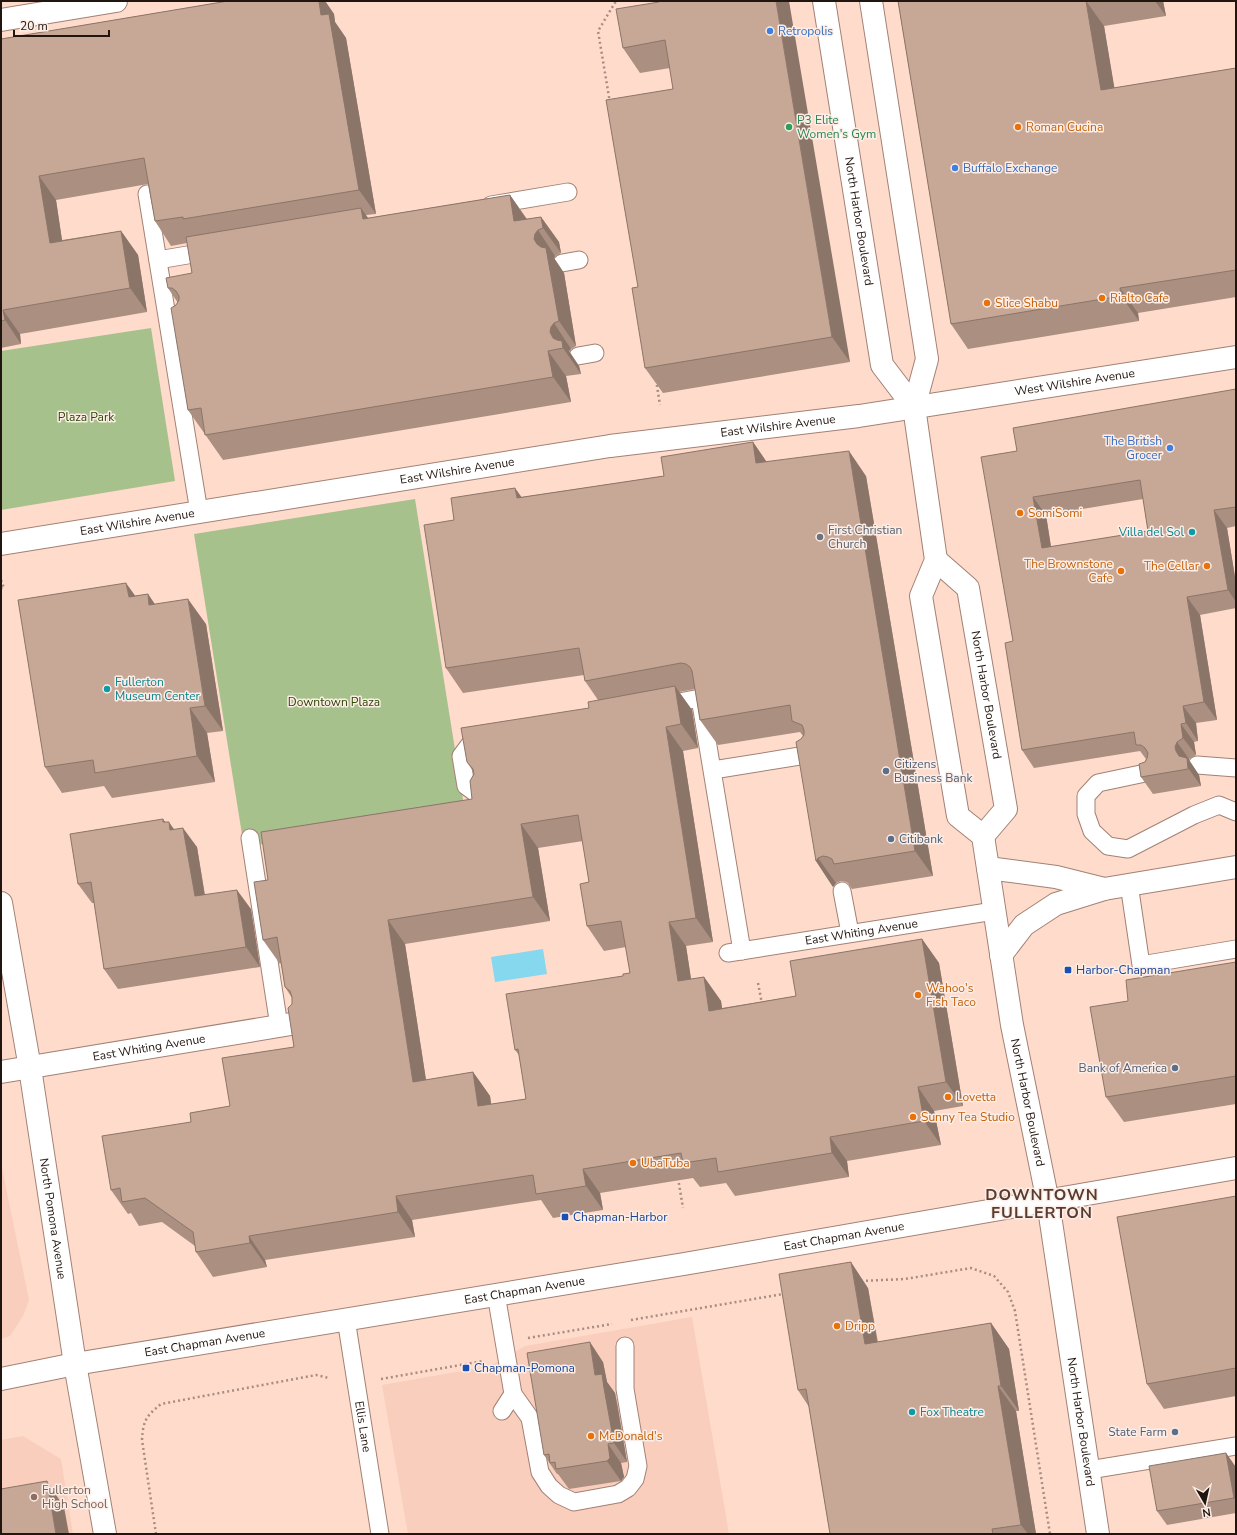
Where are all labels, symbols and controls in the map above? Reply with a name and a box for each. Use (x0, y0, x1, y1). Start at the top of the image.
scale bar (14, 12, 109, 38)
text: 20 m (20, 18, 48, 34)
place label: Retropolis (778, 23, 833, 39)
marker: Retropolis (765, 26, 775, 36)
place label: P3 Elite Women's Gym (797, 112, 876, 142)
place label: Roman Cucina (1026, 119, 1103, 135)
marker: P3 Elite Women's Gym (784, 122, 794, 132)
marker: Roman Cucina (1013, 122, 1023, 132)
street label: North Harbor Boulevard (841, 156, 877, 287)
place label: Buffalo Exchange (963, 160, 1057, 176)
marker: Buffalo Exchange (950, 163, 960, 173)
place label: Rialto Cafe (1110, 290, 1169, 306)
marker: Rialto Cafe (1097, 293, 1107, 303)
place label: Slice Shabu (995, 295, 1058, 311)
marker: Slice Shabu (982, 298, 992, 308)
street label: West Wilshire Avenue (1014, 365, 1136, 400)
park label: Plaza Park (58, 409, 115, 425)
street label: East Wilshire Avenue (720, 411, 836, 441)
place label: The British Grocer (1104, 433, 1163, 463)
marker: The British Grocer (1165, 443, 1175, 453)
street label: East Wilshire Avenue (399, 454, 516, 488)
street label: East Wilshire Avenue (79, 505, 196, 539)
place label: SomiSomi (1028, 505, 1082, 521)
marker: SomiSomi (1015, 508, 1025, 518)
place label: First Christian Church (828, 522, 902, 552)
place label: Villa del Sol (1118, 524, 1184, 540)
marker: Villa del Sol (1187, 527, 1197, 537)
marker: First Christian Church (815, 532, 825, 542)
place label: The Brownstone Cafe (1024, 556, 1113, 586)
place label: The Cellar (1144, 558, 1200, 574)
marker: The Cellar (1202, 561, 1212, 571)
marker: The Brownstone Cafe (1116, 566, 1126, 576)
street label: North Harbor Boulevard (967, 629, 1005, 760)
place label: Fullerton Museum Center (115, 674, 201, 704)
marker: Fullerton Museum Center (102, 684, 112, 694)
park label: Downtown Plaza (288, 694, 380, 710)
place label: Citizens Business Bank (894, 756, 974, 786)
marker: Citizens Business Bank (881, 766, 891, 776)
place label: Citibank (899, 831, 944, 847)
marker: Citibank (886, 834, 896, 844)
street label: East Whiting Avenue (804, 915, 919, 949)
place label: Harbor-Chapman (1076, 962, 1170, 978)
marker: Harbor-Chapman (1063, 965, 1073, 975)
place label: Wahoo's Fish Taco (926, 980, 976, 1010)
marker: Wahoo's Fish Taco (913, 990, 923, 1000)
street label: East Whiting Avenue (91, 1030, 207, 1065)
street label: North Harbor Boulevard (1007, 1037, 1049, 1168)
place label: Bank of America (1079, 1060, 1167, 1076)
marker: Bank of America (1170, 1063, 1180, 1073)
place label: Lovetta (956, 1089, 996, 1105)
marker: Lovetta (943, 1092, 953, 1102)
place label: Sunny Tea Studio (921, 1109, 1015, 1125)
marker: Sunny Tea Studio (908, 1112, 918, 1122)
place label: UbaTuba (641, 1155, 690, 1171)
street label: North Pomona Avenue (36, 1157, 70, 1280)
marker: UbaTuba (628, 1158, 638, 1168)
district label: DOWNTOWN FULLERTON (985, 1184, 1099, 1224)
place label: Chapman-Harbor (573, 1209, 668, 1225)
marker: Chapman-Harbor (560, 1212, 570, 1222)
street label: East Chapman Avenue (782, 1218, 905, 1255)
street label: East Chapman Avenue (463, 1272, 586, 1308)
place label: Dripp (845, 1318, 875, 1334)
marker: Dripp (832, 1321, 842, 1331)
street label: East Chapman Avenue (143, 1325, 266, 1360)
street label: North Harbor Boulevard (1064, 1356, 1099, 1488)
place label: Chapman-Pomona (474, 1360, 575, 1376)
marker: Chapman-Pomona (461, 1363, 471, 1373)
street label: Ellis Lane (351, 1400, 375, 1454)
place label: Fox Theatre (920, 1404, 984, 1420)
marker: Fox Theatre (907, 1407, 917, 1417)
place label: State Farm (1108, 1424, 1167, 1440)
marker: State Farm (1170, 1427, 1180, 1437)
place label: McDonald's (599, 1428, 663, 1444)
marker: McDonald's (586, 1431, 596, 1441)
place label: Fullerton High School (42, 1482, 108, 1512)
north arrow (1185, 1483, 1225, 1523)
marker: Fullerton High School (29, 1492, 39, 1502)
text: N (1201, 1504, 1212, 1520)

